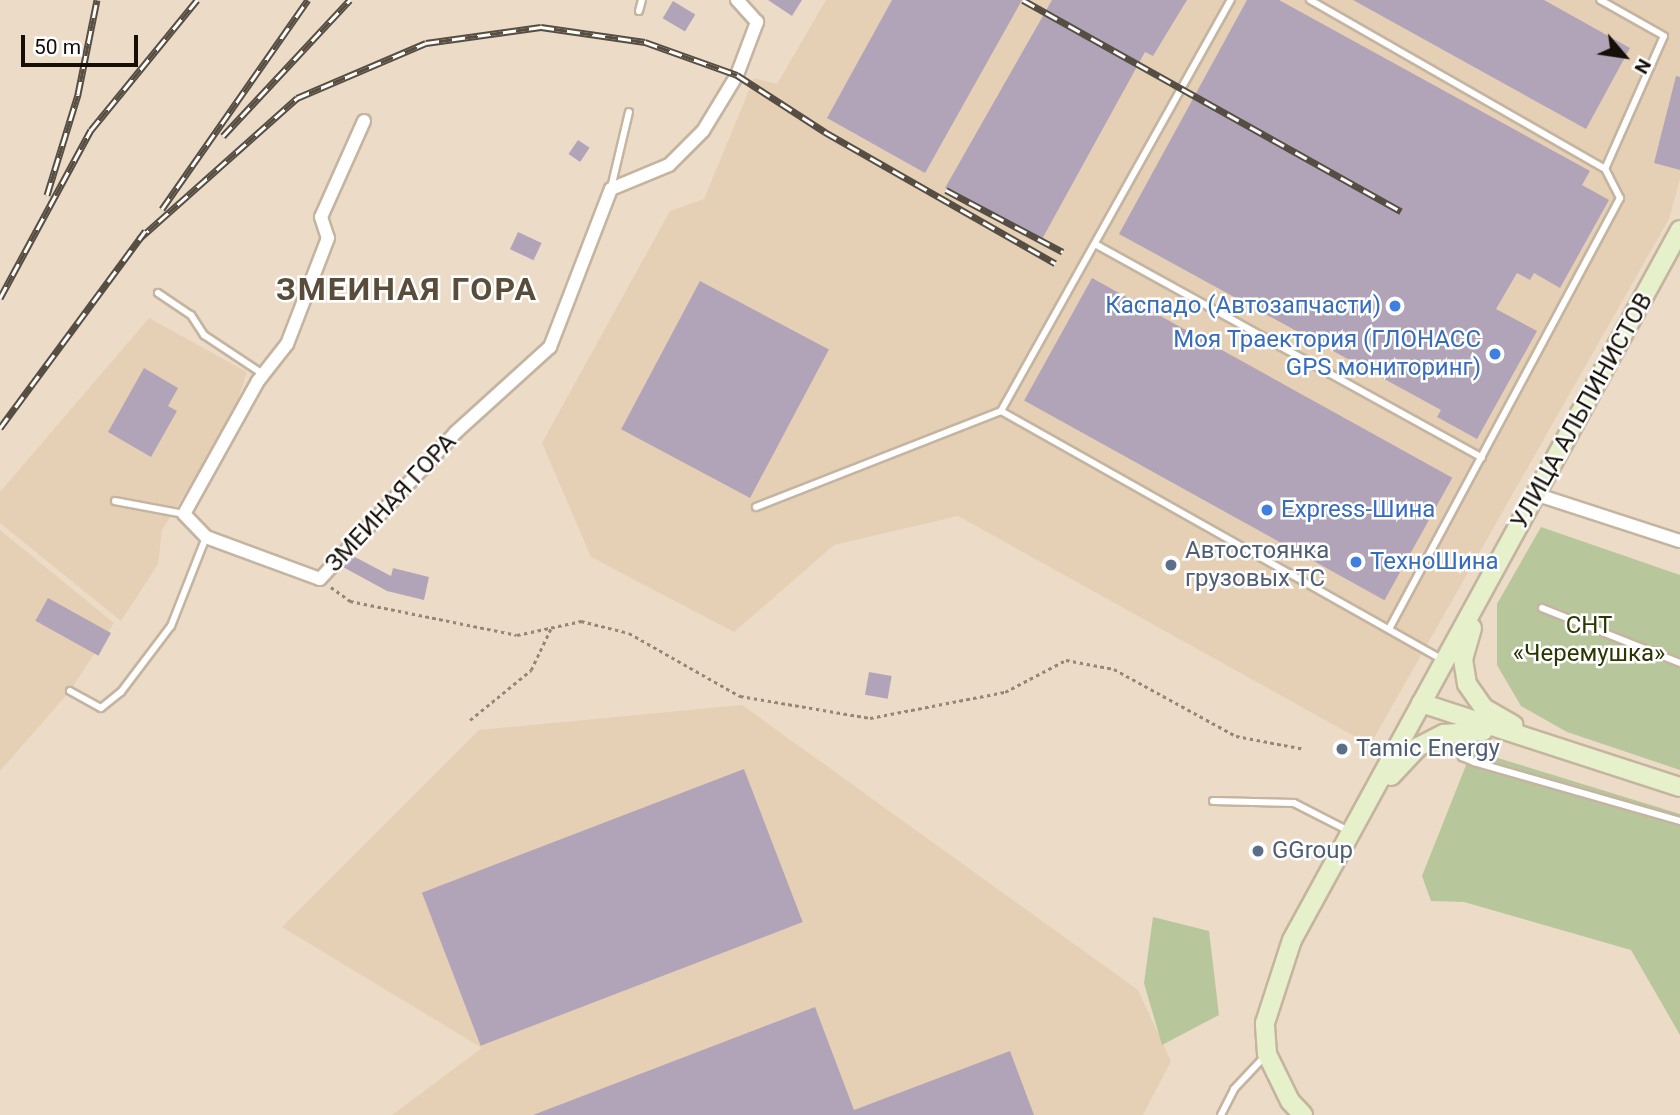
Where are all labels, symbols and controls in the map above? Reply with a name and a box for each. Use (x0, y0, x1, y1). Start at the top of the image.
scale bar (24, 21, 142, 65)
north arrow (1589, 21, 1659, 91)
text: 50 m (34, 35, 81, 59)
text: N (1629, 55, 1656, 78)
district label: ЗМЕИНАЯ ГОРА (278, 270, 536, 308)
street label: УЛИЦА АЛЬПИНИСТОВ (1505, 288, 1659, 534)
place label: Каспадо (Автозапчасти) (1105, 292, 1381, 320)
marker: Каспадо (Автозапчасти) (1387, 298, 1403, 314)
place label: Моя Траектория (ГЛОНАСС GPS мониторинг) (1173, 326, 1481, 382)
marker: Моя Траектория (ГЛОНАСС GPS мониторинг) (1487, 346, 1503, 362)
street label: ЗМЕИНАЯ ГОРА (320, 428, 462, 578)
place label: Express-Шина (1281, 496, 1435, 524)
marker: Express-Шина (1259, 502, 1275, 518)
place label: Автостоянка грузовых ТС (1185, 537, 1329, 593)
place label: ТехноШина (1370, 548, 1499, 576)
marker: ТехноШина (1348, 554, 1364, 570)
marker: Автостоянка грузовых ТС (1163, 557, 1179, 573)
park label: СНТ «Черемушка» (1513, 612, 1665, 668)
place label: Tamic Energy (1356, 735, 1500, 763)
marker: Tamic Energy (1334, 741, 1350, 757)
place label: GGroup (1272, 837, 1353, 865)
marker: GGroup (1250, 843, 1266, 859)

